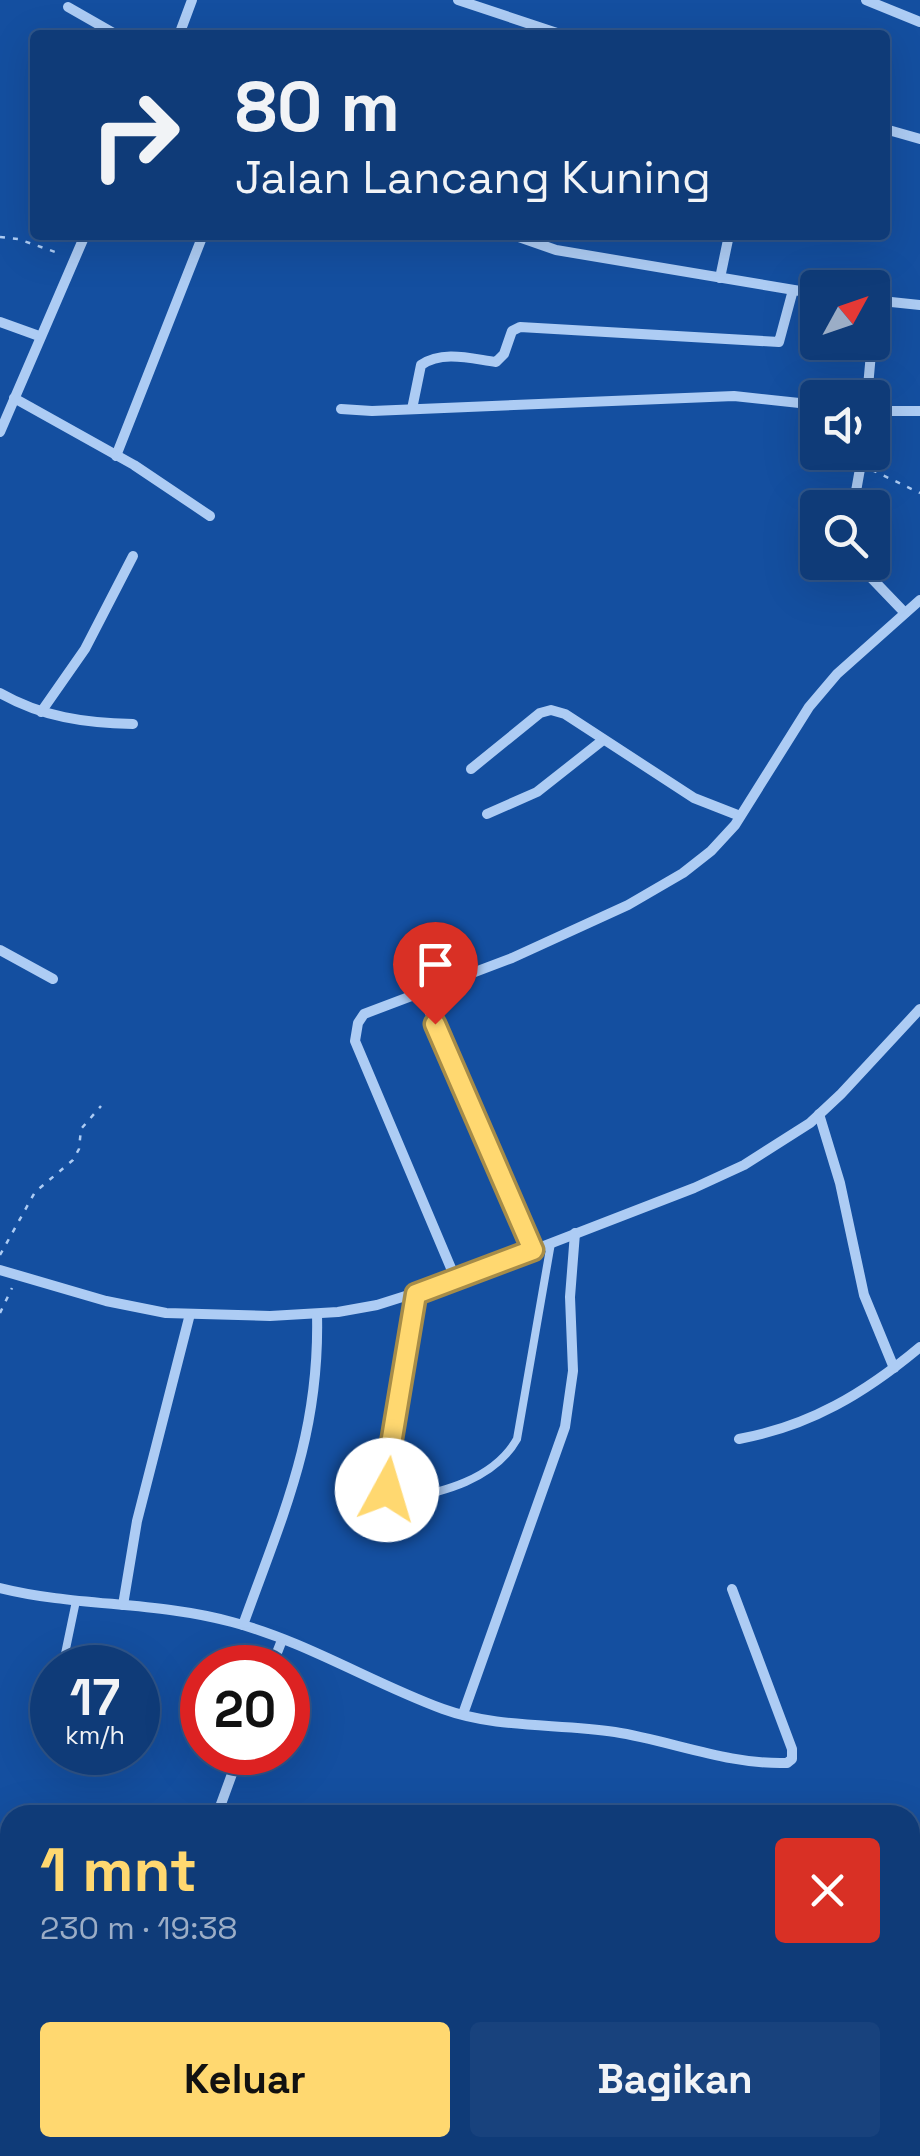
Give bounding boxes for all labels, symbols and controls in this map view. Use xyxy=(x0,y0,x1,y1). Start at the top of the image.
text: 80 m xyxy=(235,62,400,151)
icon: right xyxy=(70,70,200,200)
text: Jalan Lancang Kuning xyxy=(235,149,711,206)
north arrow xyxy=(800,270,890,360)
map controls xyxy=(800,270,890,580)
button: sound xyxy=(800,380,890,470)
button: search xyxy=(800,490,890,580)
pin xyxy=(393,922,478,1025)
icon: arrive xyxy=(408,937,463,992)
position arrow xyxy=(335,1438,439,1542)
speed limit sign: 20 xyxy=(180,1645,310,1775)
text: 17 xyxy=(70,1666,120,1730)
text: km/h xyxy=(65,1719,125,1751)
text: 1 mnt xyxy=(40,1832,197,1909)
button: close xyxy=(775,1838,880,1943)
text: 230 m · 19:38 xyxy=(40,1908,238,1948)
button: Keluar xyxy=(40,2022,450,2137)
button: Bagikan xyxy=(470,2022,880,2137)

